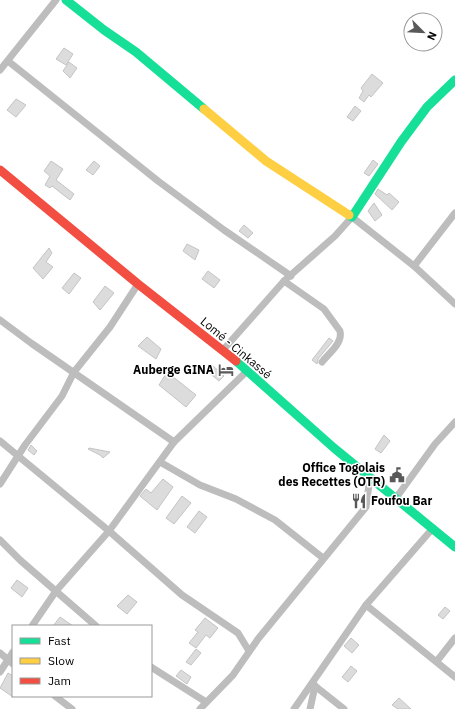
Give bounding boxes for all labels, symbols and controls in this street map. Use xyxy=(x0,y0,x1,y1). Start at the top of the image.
north arrow xyxy=(403,12,443,52)
text: N xyxy=(424,30,440,43)
street label: Lomé - Cinkassé xyxy=(198,313,275,382)
hotel icon: Auberge GINA xyxy=(217,361,235,379)
place label: Auberge GINA xyxy=(133,362,214,377)
place label: Office Togolais des Recettes (OTR) xyxy=(278,460,385,489)
public building icon: Office Togolais des Recettes (OTR) xyxy=(388,466,406,484)
restaurant icon: Foufou Bar xyxy=(350,492,368,510)
place label: Foufou Bar xyxy=(371,493,432,508)
legend xyxy=(12,625,152,697)
text: Fast xyxy=(48,633,71,648)
text: Slow xyxy=(48,653,74,668)
text: Jam xyxy=(48,673,71,688)

